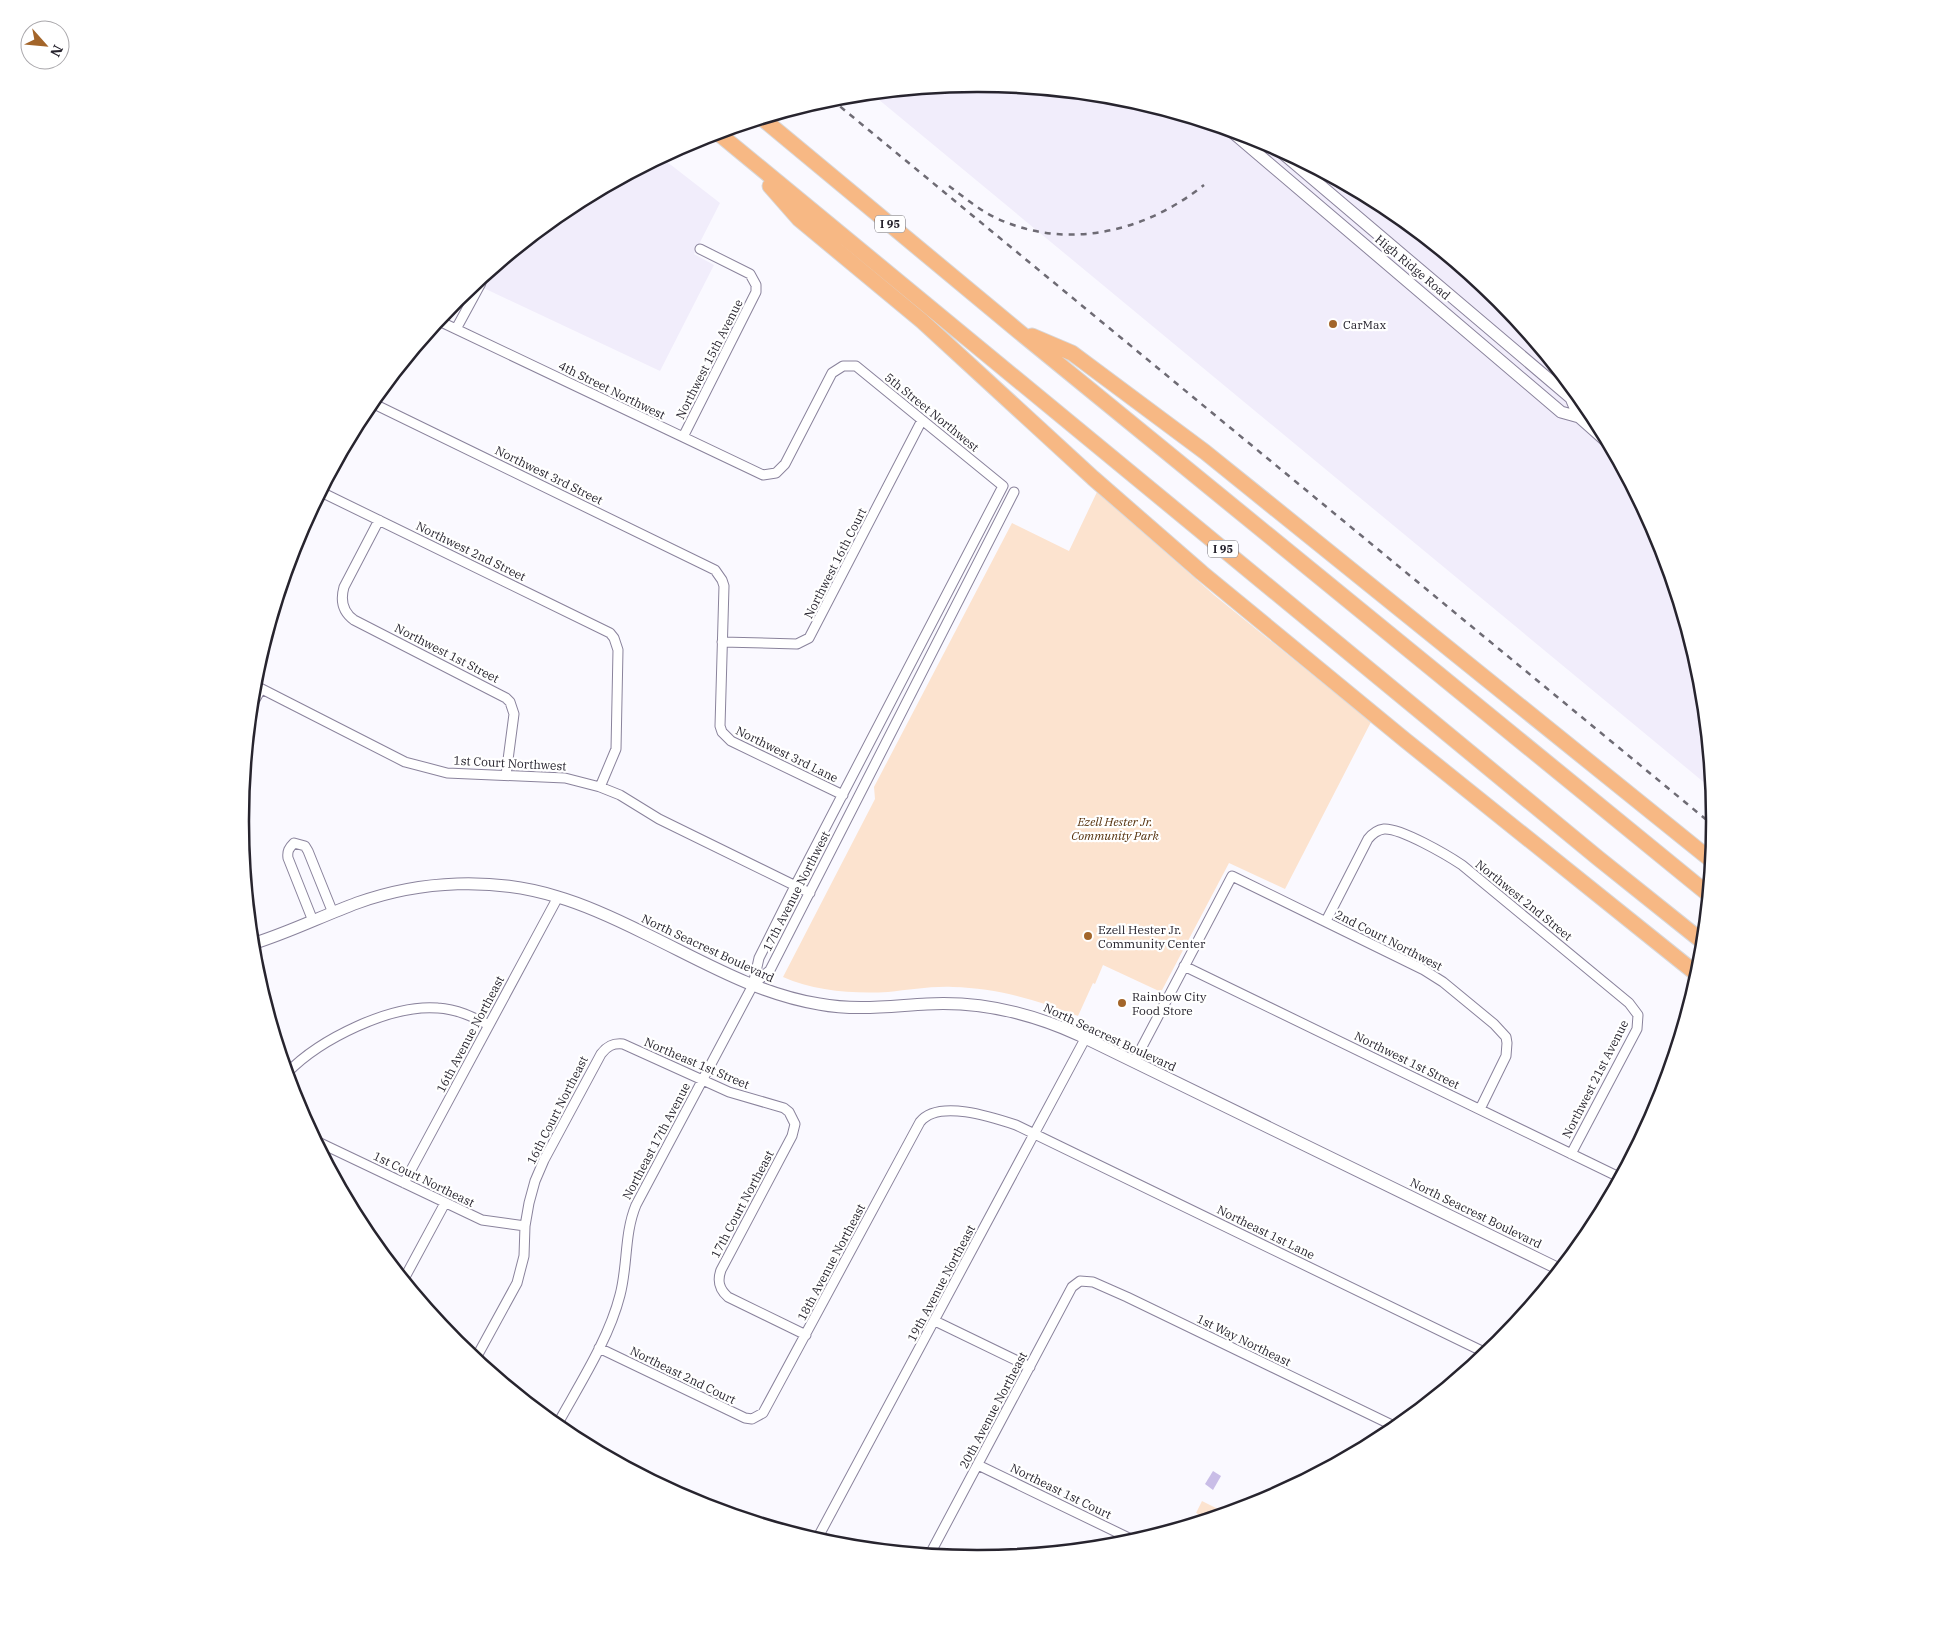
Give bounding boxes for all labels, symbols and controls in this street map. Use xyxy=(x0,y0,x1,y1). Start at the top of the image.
north arrow xyxy=(20,20,70,70)
text: N xyxy=(46,42,67,60)
road number: I 95 xyxy=(875,215,905,232)
street label: High Ridge Road xyxy=(1372,231,1454,303)
street label: Northwest 15th Avenue xyxy=(672,297,746,421)
place label: CarMax xyxy=(1343,317,1387,332)
marker: CarMax xyxy=(1327,318,1339,330)
street label: 4th Street Northwest xyxy=(556,358,668,422)
street label: 5th Street Northwest xyxy=(882,369,982,455)
street label: Northwest 3rd Street xyxy=(493,442,605,508)
street label: Northwest 16th Court xyxy=(801,505,869,621)
street label: Northwest 2nd Street xyxy=(414,518,528,584)
road number: I 95 xyxy=(1208,540,1238,558)
street label: Northwest 1st Street xyxy=(392,620,502,686)
street label: Northwest 3rd Lane xyxy=(733,723,841,785)
street label: 1st Court Northwest xyxy=(453,753,567,773)
park label: Ezell Hester Jr. Community Park xyxy=(1071,814,1159,843)
street label: 17th Avenue Northwest xyxy=(759,829,833,953)
street label: Northwest 2nd Street xyxy=(1473,856,1575,944)
street label: 2nd Court Northwest xyxy=(1333,907,1445,973)
street label: North Seacrest Boulevard xyxy=(639,911,777,985)
place label: Ezell Hester Jr. Community Center xyxy=(1098,922,1206,951)
marker: Ezell Hester Jr. Community Center xyxy=(1082,930,1094,942)
street label: 16th Avenue Northeast xyxy=(433,973,507,1095)
place label: Rainbow City Food Store xyxy=(1132,989,1207,1018)
marker: Rainbow City Food Store xyxy=(1116,997,1128,1009)
street label: North Seacrest Boulevard xyxy=(1041,1000,1179,1074)
street label: Northwest 21st Avenue xyxy=(1559,1017,1631,1141)
street label: Northwest 1st Street xyxy=(1352,1028,1462,1092)
street label: Northeast 1st Street xyxy=(642,1034,752,1092)
street label: 16th Court Northeast xyxy=(523,1053,591,1167)
street label: Northeast 17th Avenue xyxy=(619,1080,693,1202)
street label: 1st Court Northeast xyxy=(371,1148,477,1210)
street label: 17th Court Northeast xyxy=(707,1148,777,1260)
street label: North Seacrest Boulevard xyxy=(1408,1175,1544,1251)
street label: 18th Avenue Northeast xyxy=(794,1201,868,1323)
street label: Northeast 1st Lane xyxy=(1215,1202,1317,1262)
street label: 19th Avenue Northeast xyxy=(904,1222,978,1344)
street label: 1st Way Northeast xyxy=(1194,1311,1294,1369)
street label: Northeast 2nd Court xyxy=(628,1343,738,1407)
street label: 20th Avenue Northeast xyxy=(956,1349,1030,1471)
street label: Northeast 1st Court xyxy=(1008,1460,1114,1522)

